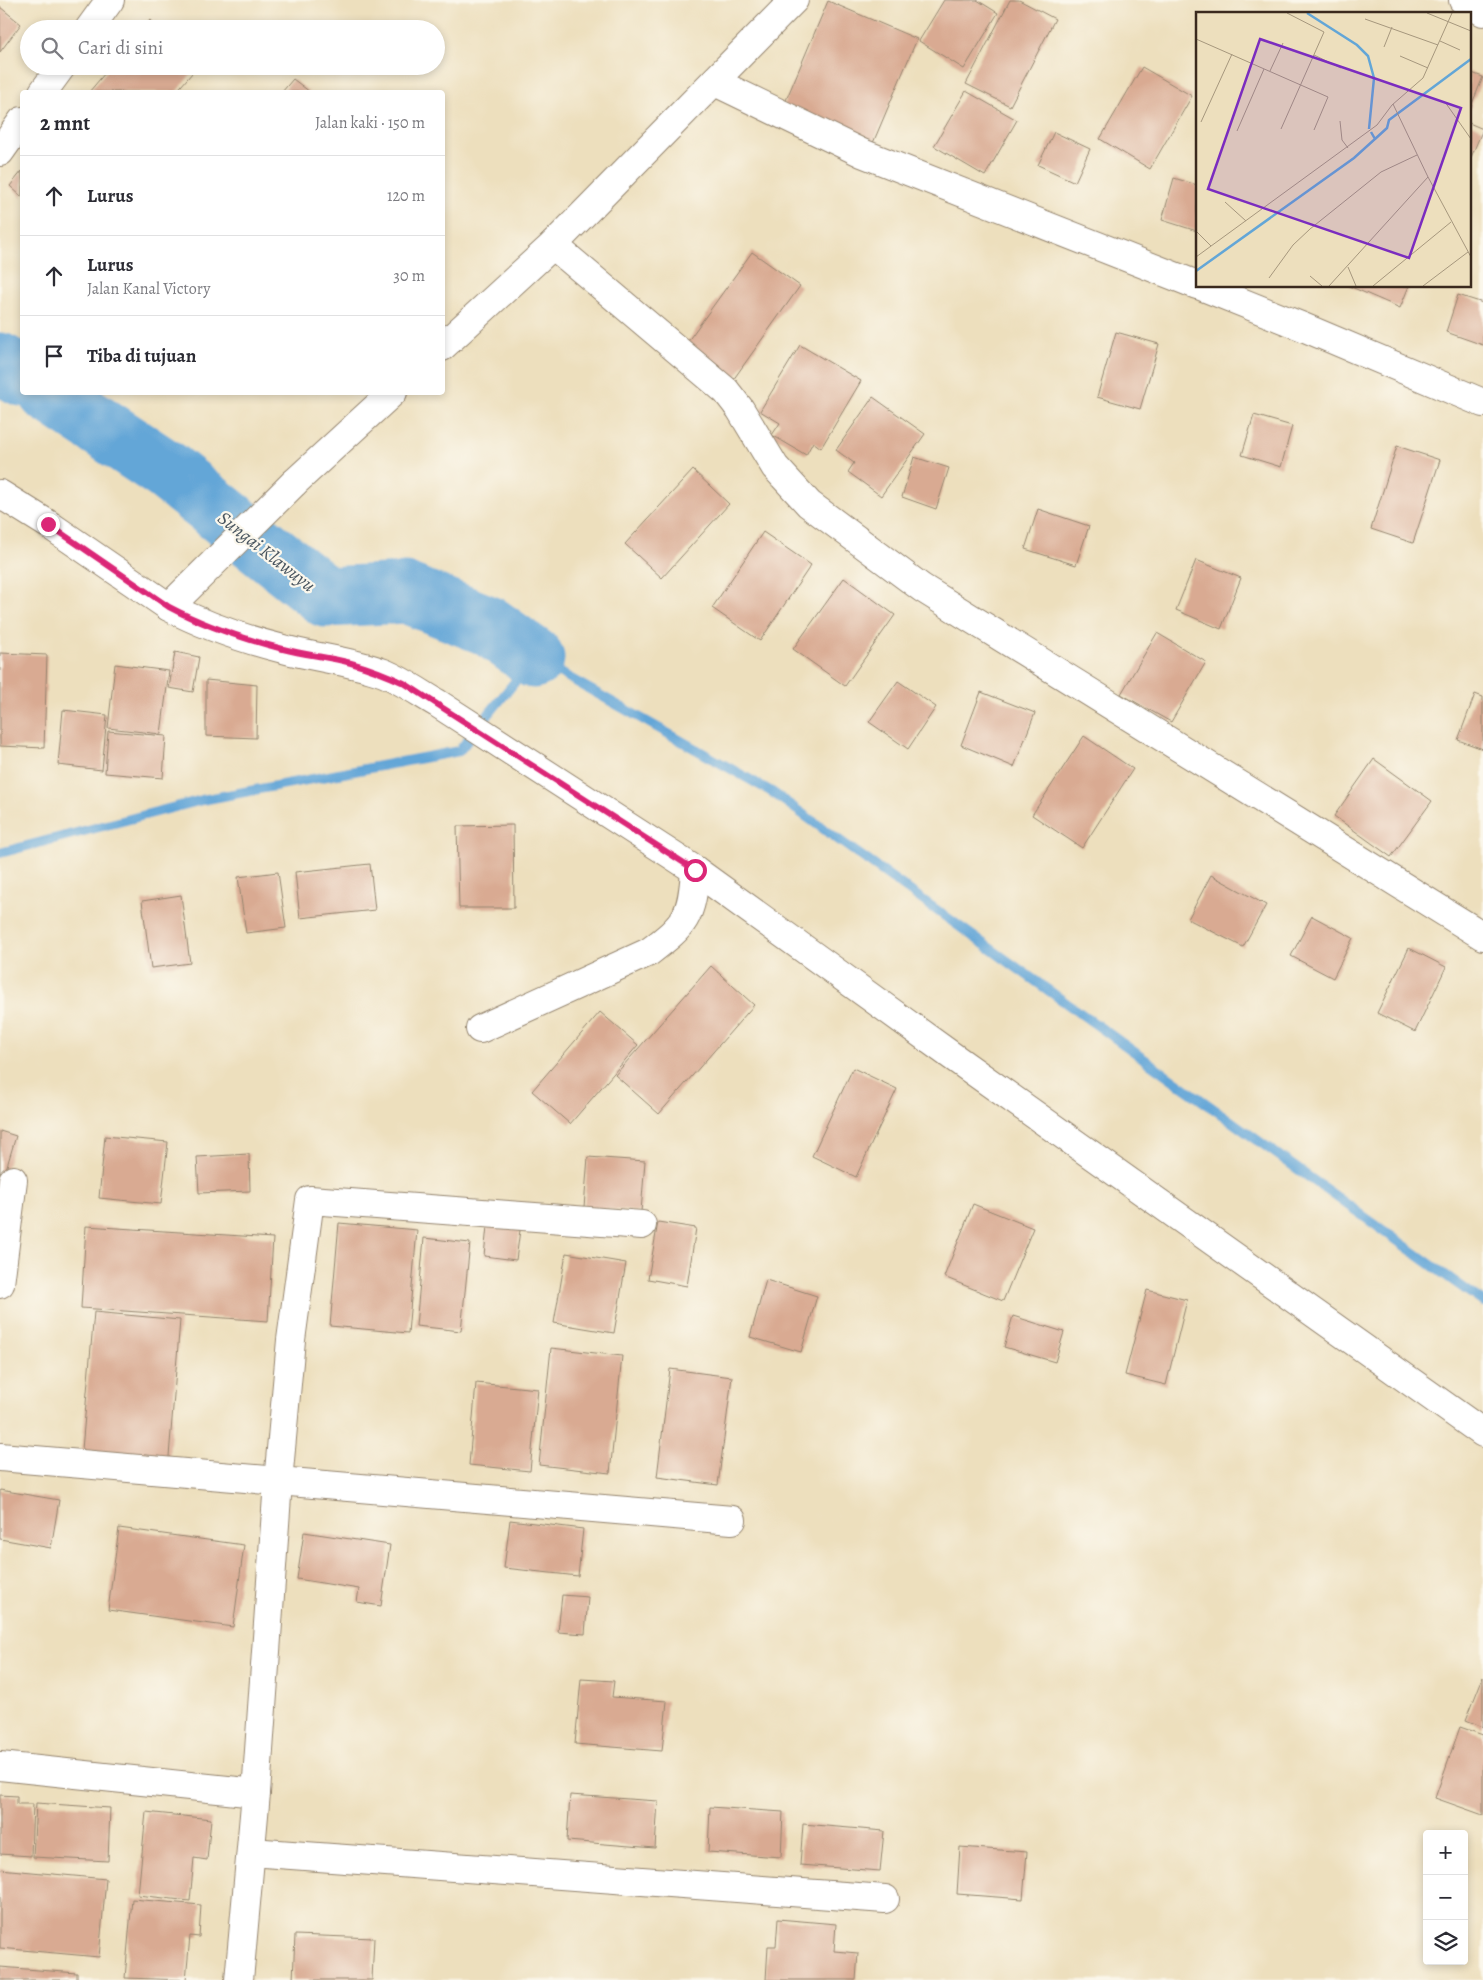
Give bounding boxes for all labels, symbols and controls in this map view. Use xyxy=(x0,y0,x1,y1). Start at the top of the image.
inset map xyxy=(1196,12,1470,288)
search box xyxy=(20,20,445,75)
icon: search xyxy=(38,34,66,62)
text: Cari di sini xyxy=(78,35,163,61)
text: 2 mnt xyxy=(40,109,90,137)
text: Jalan kaki · 150 m xyxy=(315,112,425,134)
icon: ahead xyxy=(40,182,68,210)
text: Lurus xyxy=(87,183,133,209)
text: 120 m xyxy=(387,185,425,207)
text: Lurus xyxy=(87,252,133,278)
icon: ahead xyxy=(40,262,68,290)
text: 30 m xyxy=(393,265,425,287)
text: Jalan Kanal Victory xyxy=(87,278,210,300)
icon: arrive xyxy=(40,342,68,370)
text: Tiba di tujuan xyxy=(87,343,196,369)
water label: Sungai Klawuyu xyxy=(212,505,321,598)
route end xyxy=(37,513,60,536)
route start xyxy=(684,859,707,882)
map controls xyxy=(1423,1830,1468,1965)
button: + xyxy=(1423,1830,1468,1875)
button: − xyxy=(1423,1875,1468,1920)
button: layers xyxy=(1423,1920,1468,1965)

